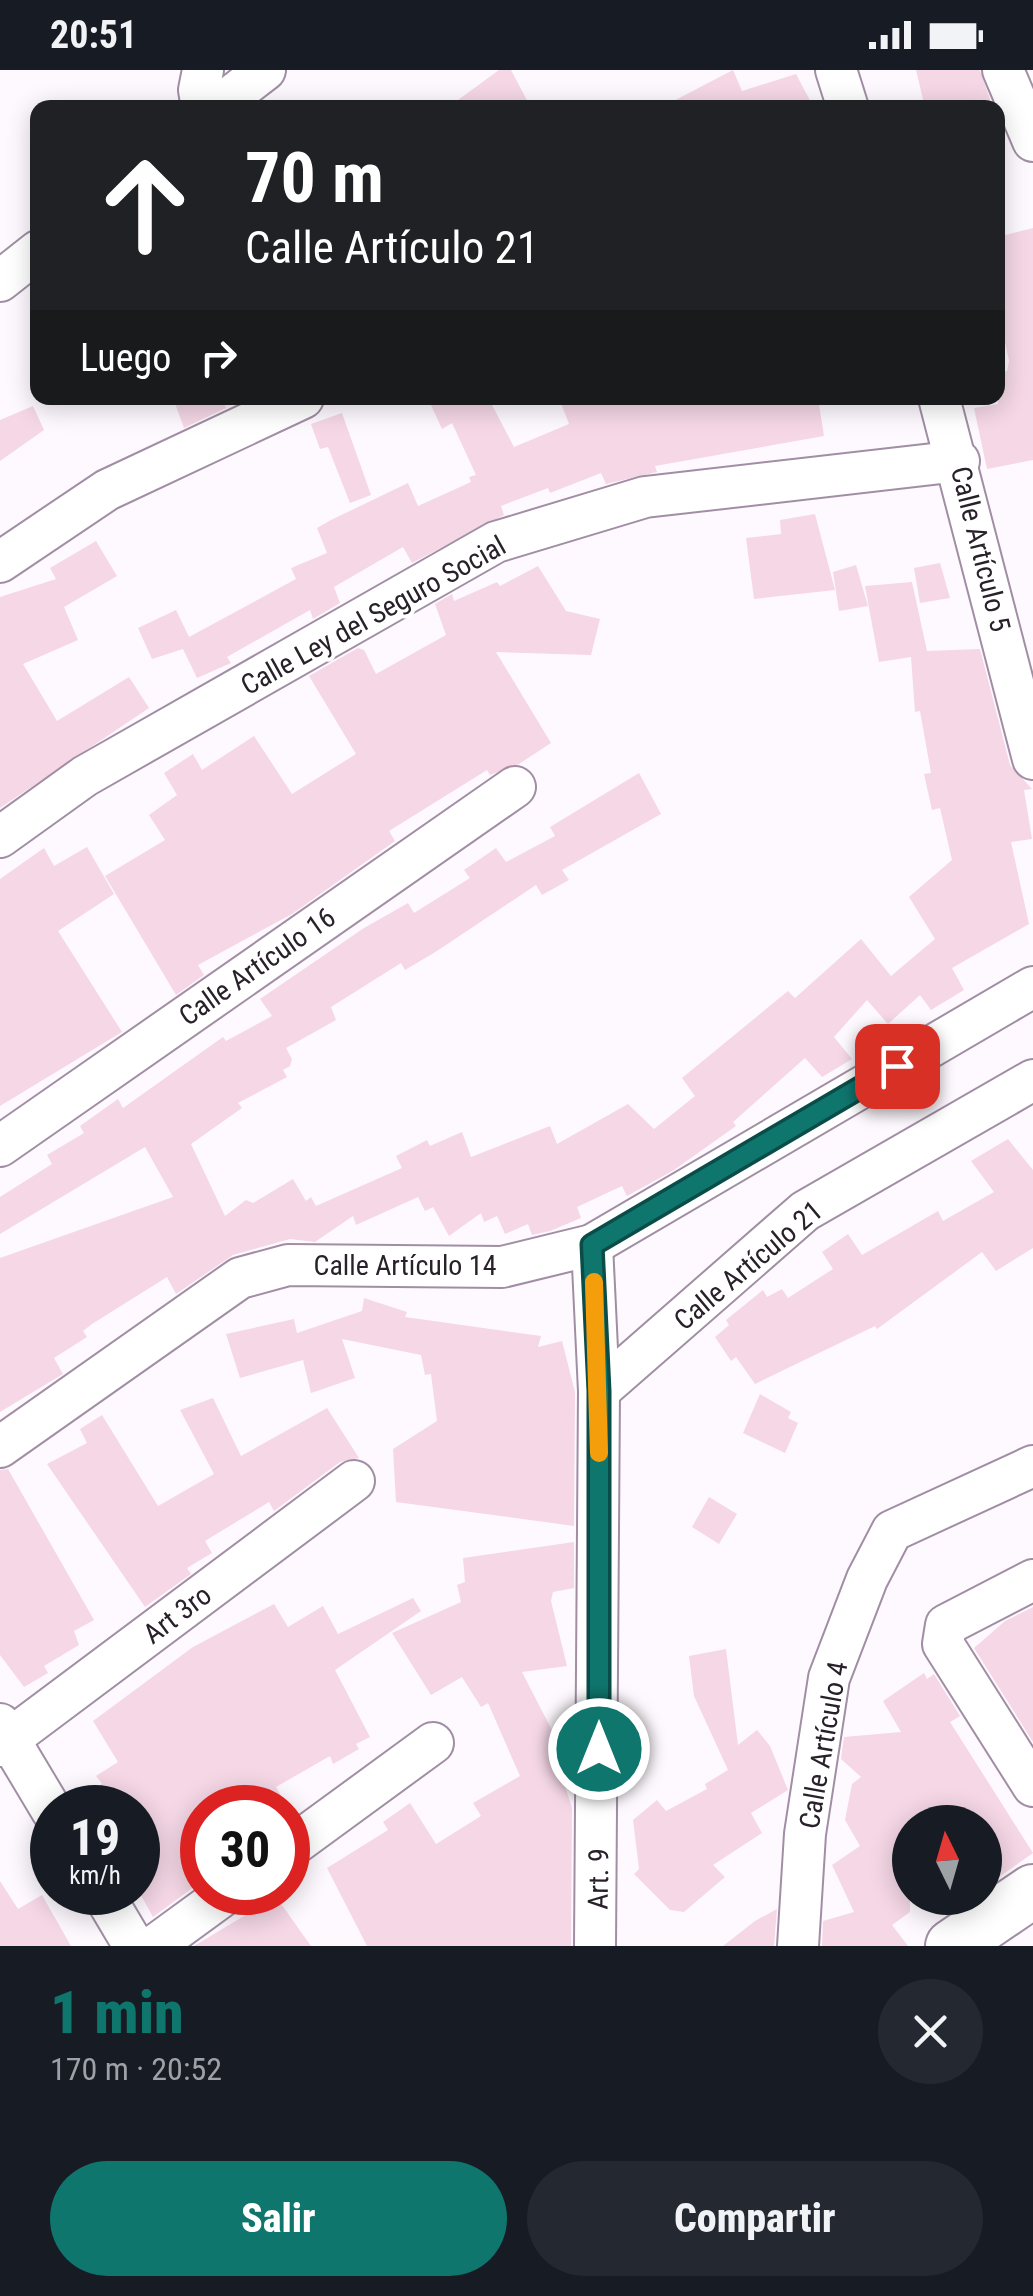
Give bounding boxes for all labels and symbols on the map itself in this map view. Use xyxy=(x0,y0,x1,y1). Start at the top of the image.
street label: Calle Artículo 5 xyxy=(944,463,1017,635)
street label: Calle Ley del Seguro Social xyxy=(235,529,511,702)
street label: Calle Artículo 16 xyxy=(173,900,342,1032)
pin xyxy=(855,1024,940,1109)
street label: Calle Artículo 21 xyxy=(668,1194,829,1337)
street label: Calle Artículo 14 xyxy=(314,1249,496,1282)
street label: Art 3ro xyxy=(137,1578,218,1651)
street label: Calle Artículo 4 xyxy=(793,1659,854,1831)
position arrow xyxy=(547,1697,651,1801)
speed limit sign: 30 xyxy=(180,1785,310,1915)
north arrow xyxy=(892,1805,1002,1915)
street label: Art. 9 xyxy=(581,1848,616,1910)

